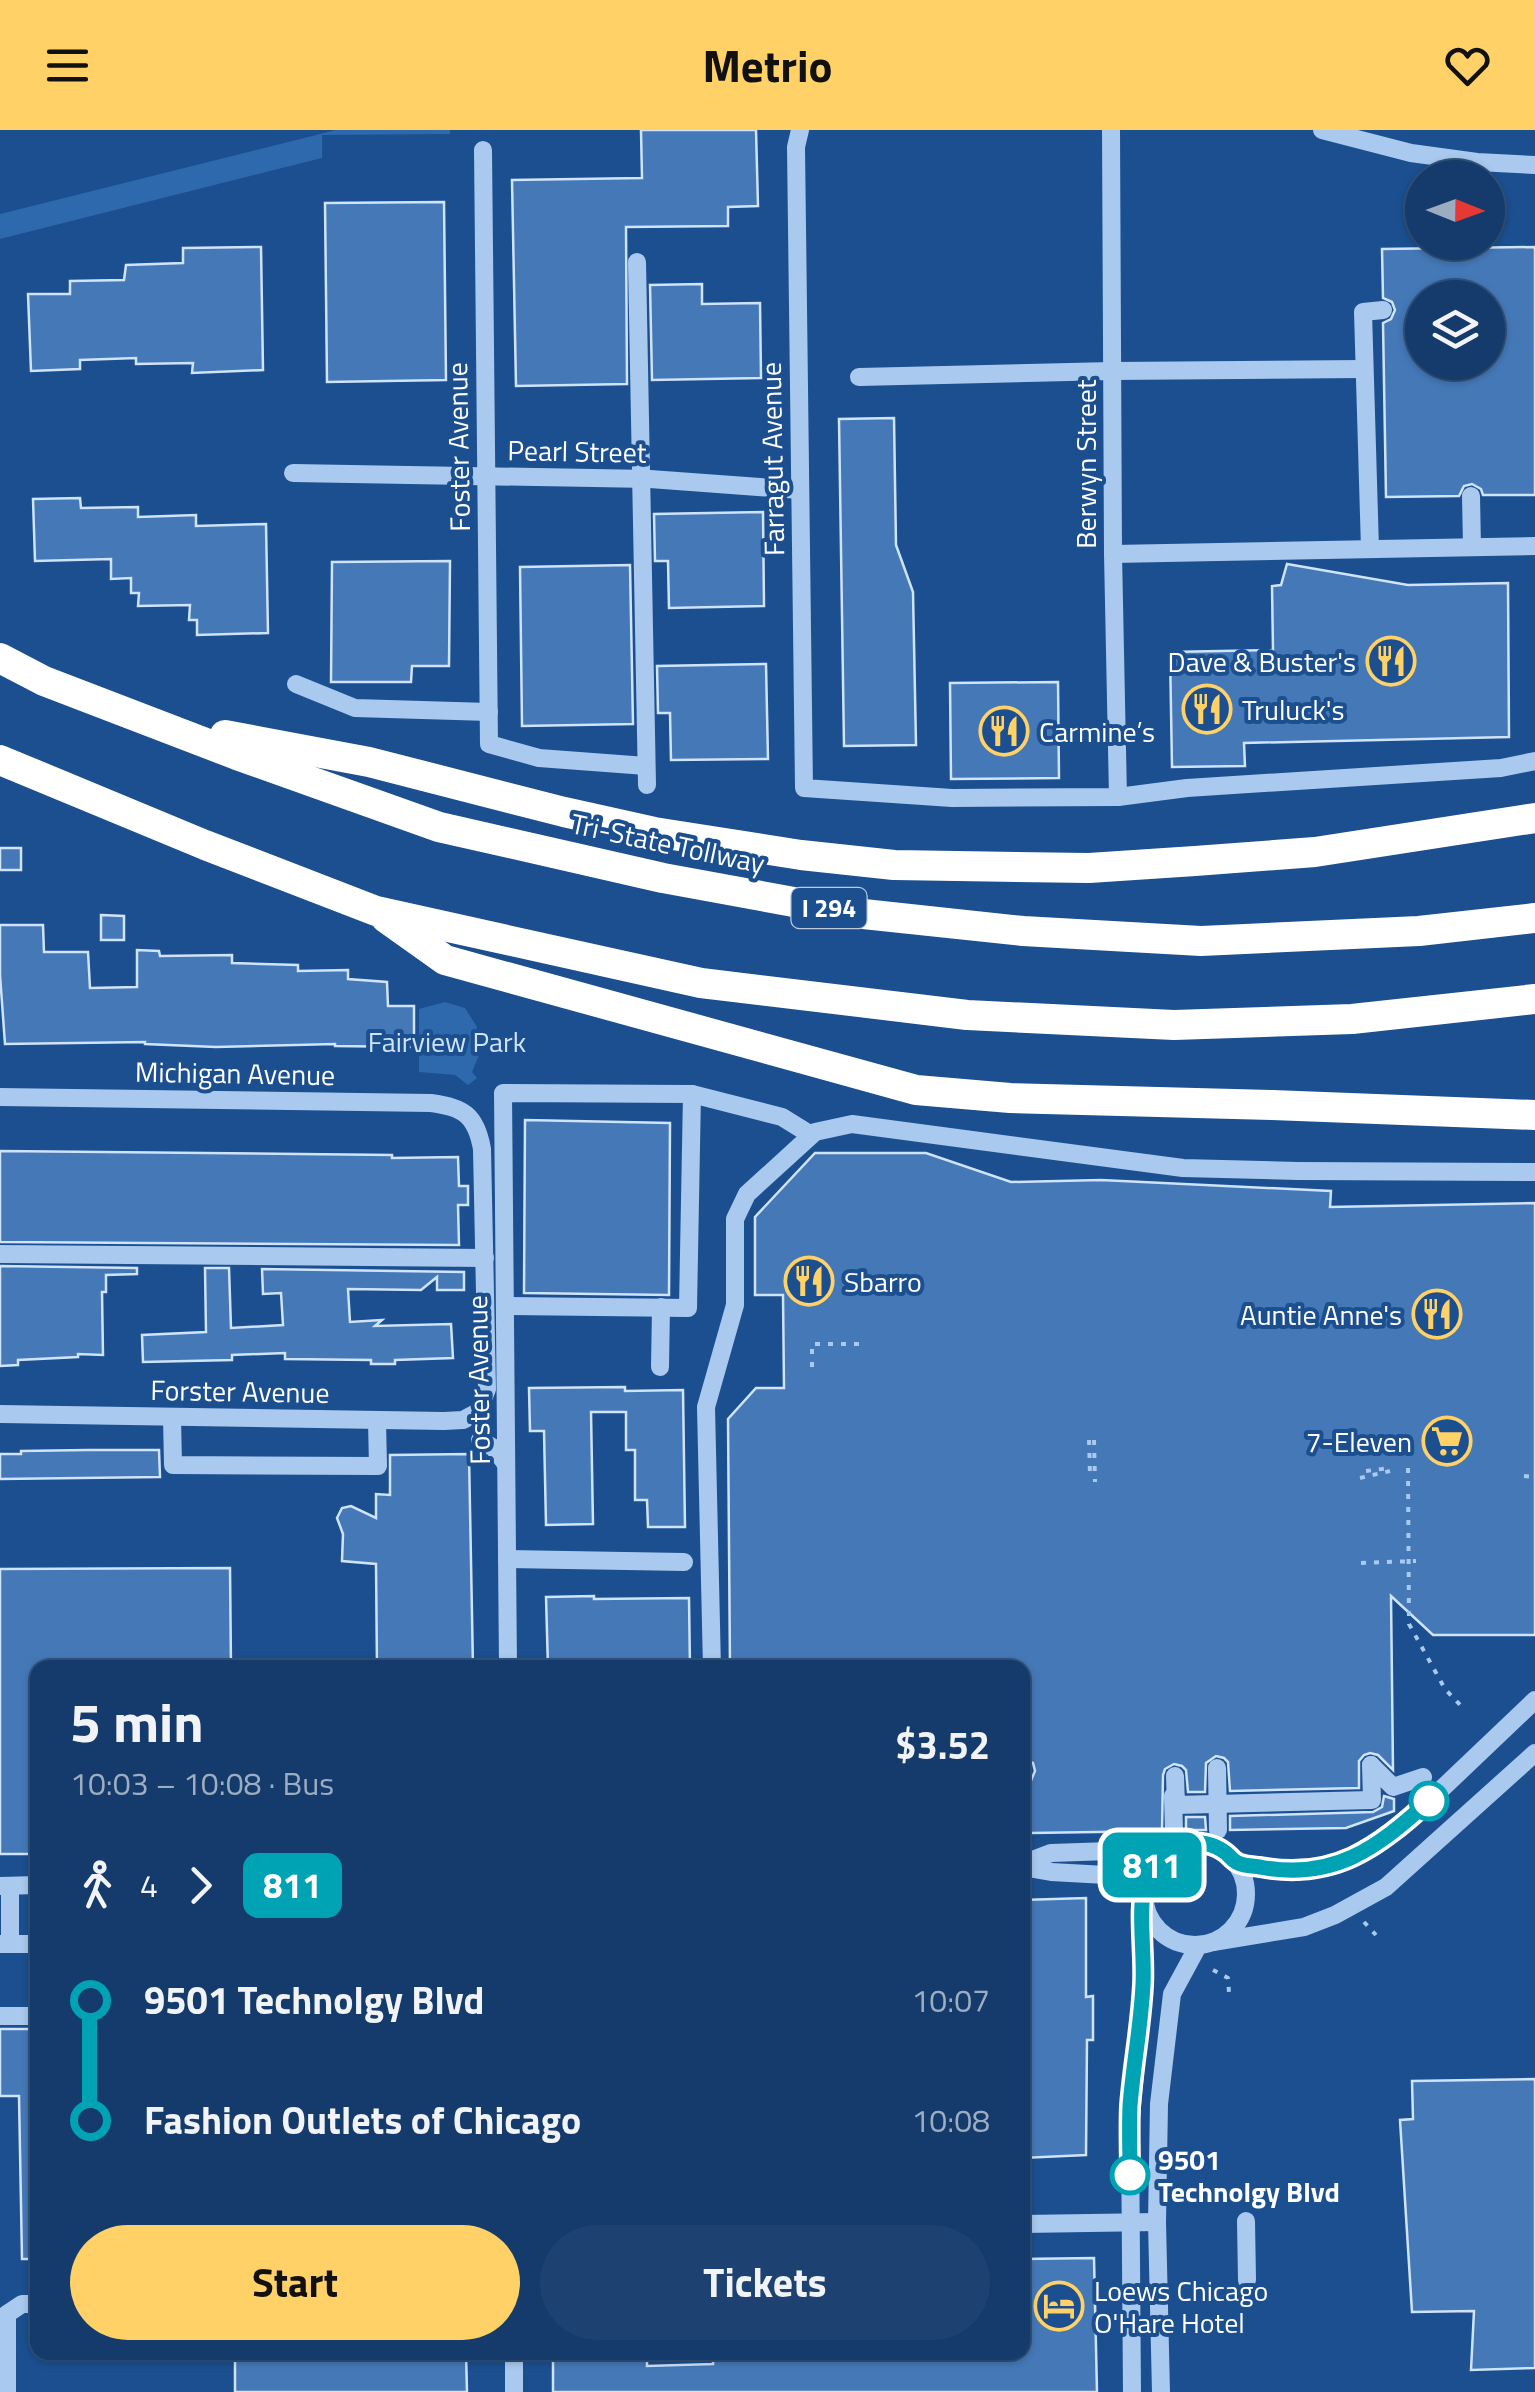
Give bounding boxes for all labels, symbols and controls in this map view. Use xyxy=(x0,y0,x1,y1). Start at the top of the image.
text: Metrio xyxy=(703,31,832,99)
icon: menu xyxy=(40,38,95,93)
icon: heart xyxy=(1440,38,1495,93)
north arrow xyxy=(1405,160,1505,260)
map controls xyxy=(1405,160,1505,380)
button: layers xyxy=(1405,280,1505,380)
street label: Foster Avenue xyxy=(435,362,481,532)
street label: Farragut Avenue xyxy=(749,362,795,556)
street label: Berwyn Street xyxy=(1064,379,1107,549)
street label: Pearl Street xyxy=(507,428,647,474)
restaurant icon: Dave & Buster's xyxy=(1365,635,1417,687)
place label: Dave & Buster's xyxy=(1168,640,1356,683)
restaurant icon: Truluck's xyxy=(1181,683,1233,735)
place label: Truluck's xyxy=(1242,688,1345,731)
restaurant icon: Carmine’s xyxy=(978,705,1030,757)
place label: Carmine’s xyxy=(1039,710,1155,753)
street label: Tri-State Tollway xyxy=(567,801,769,885)
road number: I 294 xyxy=(792,888,866,928)
park label: Fairview Park xyxy=(368,1020,526,1063)
street label: Michigan Avenue xyxy=(135,1050,335,1096)
restaurant icon: Sbarro xyxy=(783,1255,835,1307)
place label: Sbarro xyxy=(844,1260,922,1303)
restaurant icon: Auntie Anne's xyxy=(1411,1288,1463,1340)
place label: Auntie Anne's xyxy=(1240,1293,1402,1336)
street label: Foster Avenue xyxy=(455,1295,501,1465)
street label: Forster Avenue xyxy=(150,1368,330,1414)
supermarket icon: 7-Eleven xyxy=(1421,1415,1473,1467)
place label: 7-Eleven xyxy=(1306,1420,1412,1463)
text: 5 min xyxy=(70,1680,204,1763)
text: $3.52 xyxy=(895,1716,990,1774)
text: 10:03 – 10:08 · Bus xyxy=(70,1759,334,1807)
unlabelled marker xyxy=(1410,1782,1448,1820)
line badge: 811 xyxy=(1094,1832,1210,1898)
text: 811 xyxy=(1123,1838,1181,1892)
icon: walk xyxy=(70,1858,125,1913)
icon: forward xyxy=(173,1858,228,1913)
text: 811 xyxy=(263,1858,322,1912)
text: 4 xyxy=(140,1861,158,1909)
text: 9501 Technolgy Blvd xyxy=(144,1971,484,2029)
text: 10:07 xyxy=(911,1976,990,2024)
text: Fashion Outlets of Chicago xyxy=(144,2091,581,2149)
text: 10:08 xyxy=(911,2096,990,2144)
place label: 9501 Technolgy Blvd xyxy=(1158,2138,1340,2213)
marker: 9501 Technolgy Blvd xyxy=(1111,2156,1149,2194)
button: Start xyxy=(70,2225,520,2340)
button: Tickets xyxy=(540,2225,990,2340)
place label: Loews Chicago O'Hare Hotel xyxy=(1094,2269,1268,2344)
hotel icon: Loews Chicago O'Hare Hotel xyxy=(1033,2280,1085,2332)

